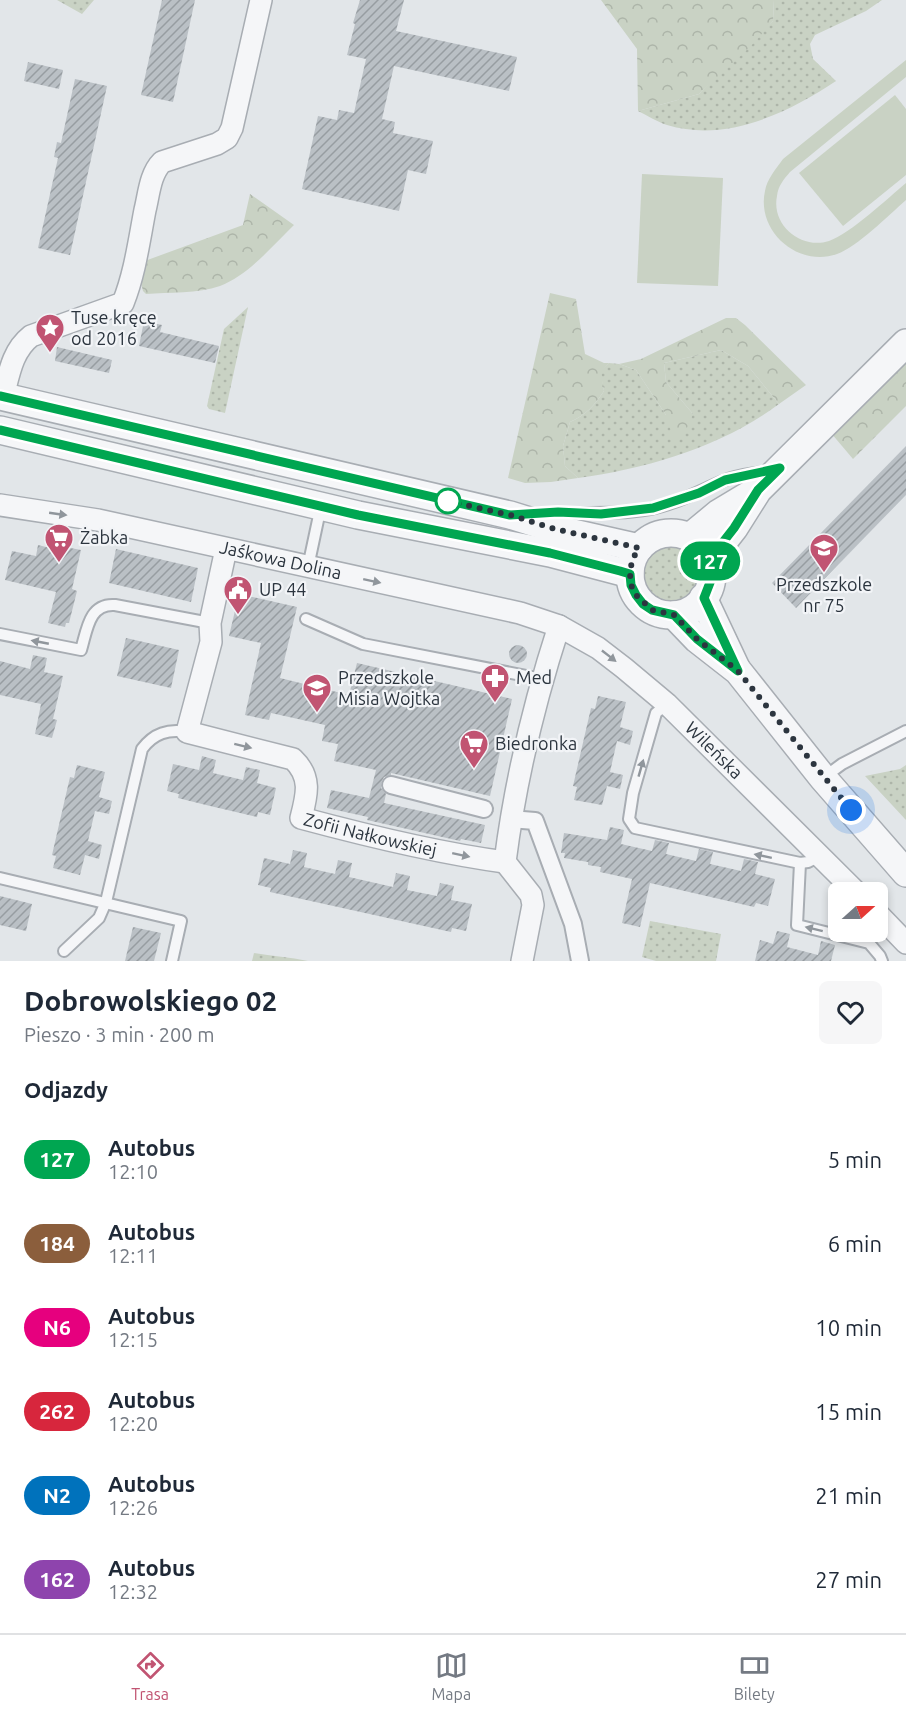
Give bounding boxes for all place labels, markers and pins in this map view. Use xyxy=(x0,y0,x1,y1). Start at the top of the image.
place label: Tuse kręcę od 2016 xyxy=(71,307,157,348)
place icon: Tuse kręcę od 2016 xyxy=(34,312,66,354)
unlabelled marker xyxy=(435,488,461,514)
supermarket icon: Żabka xyxy=(43,522,75,564)
place label: Żabka xyxy=(80,527,128,547)
school or university icon: Przedszkole nr 75 xyxy=(808,532,840,574)
public building icon: UP 44 xyxy=(222,574,254,616)
place label: Przedszkole nr 75 xyxy=(776,574,872,615)
place label: UP 44 xyxy=(259,579,306,599)
pharmacy icon: Med xyxy=(479,662,511,704)
place label: Przedszkole Misia Wojtka xyxy=(338,667,440,708)
place label: Med xyxy=(516,667,552,687)
school or university icon: Przedszkole Misia Wojtka xyxy=(301,672,333,714)
supermarket icon: Biedronka xyxy=(458,728,490,770)
place label: Biedronka xyxy=(495,733,577,753)

